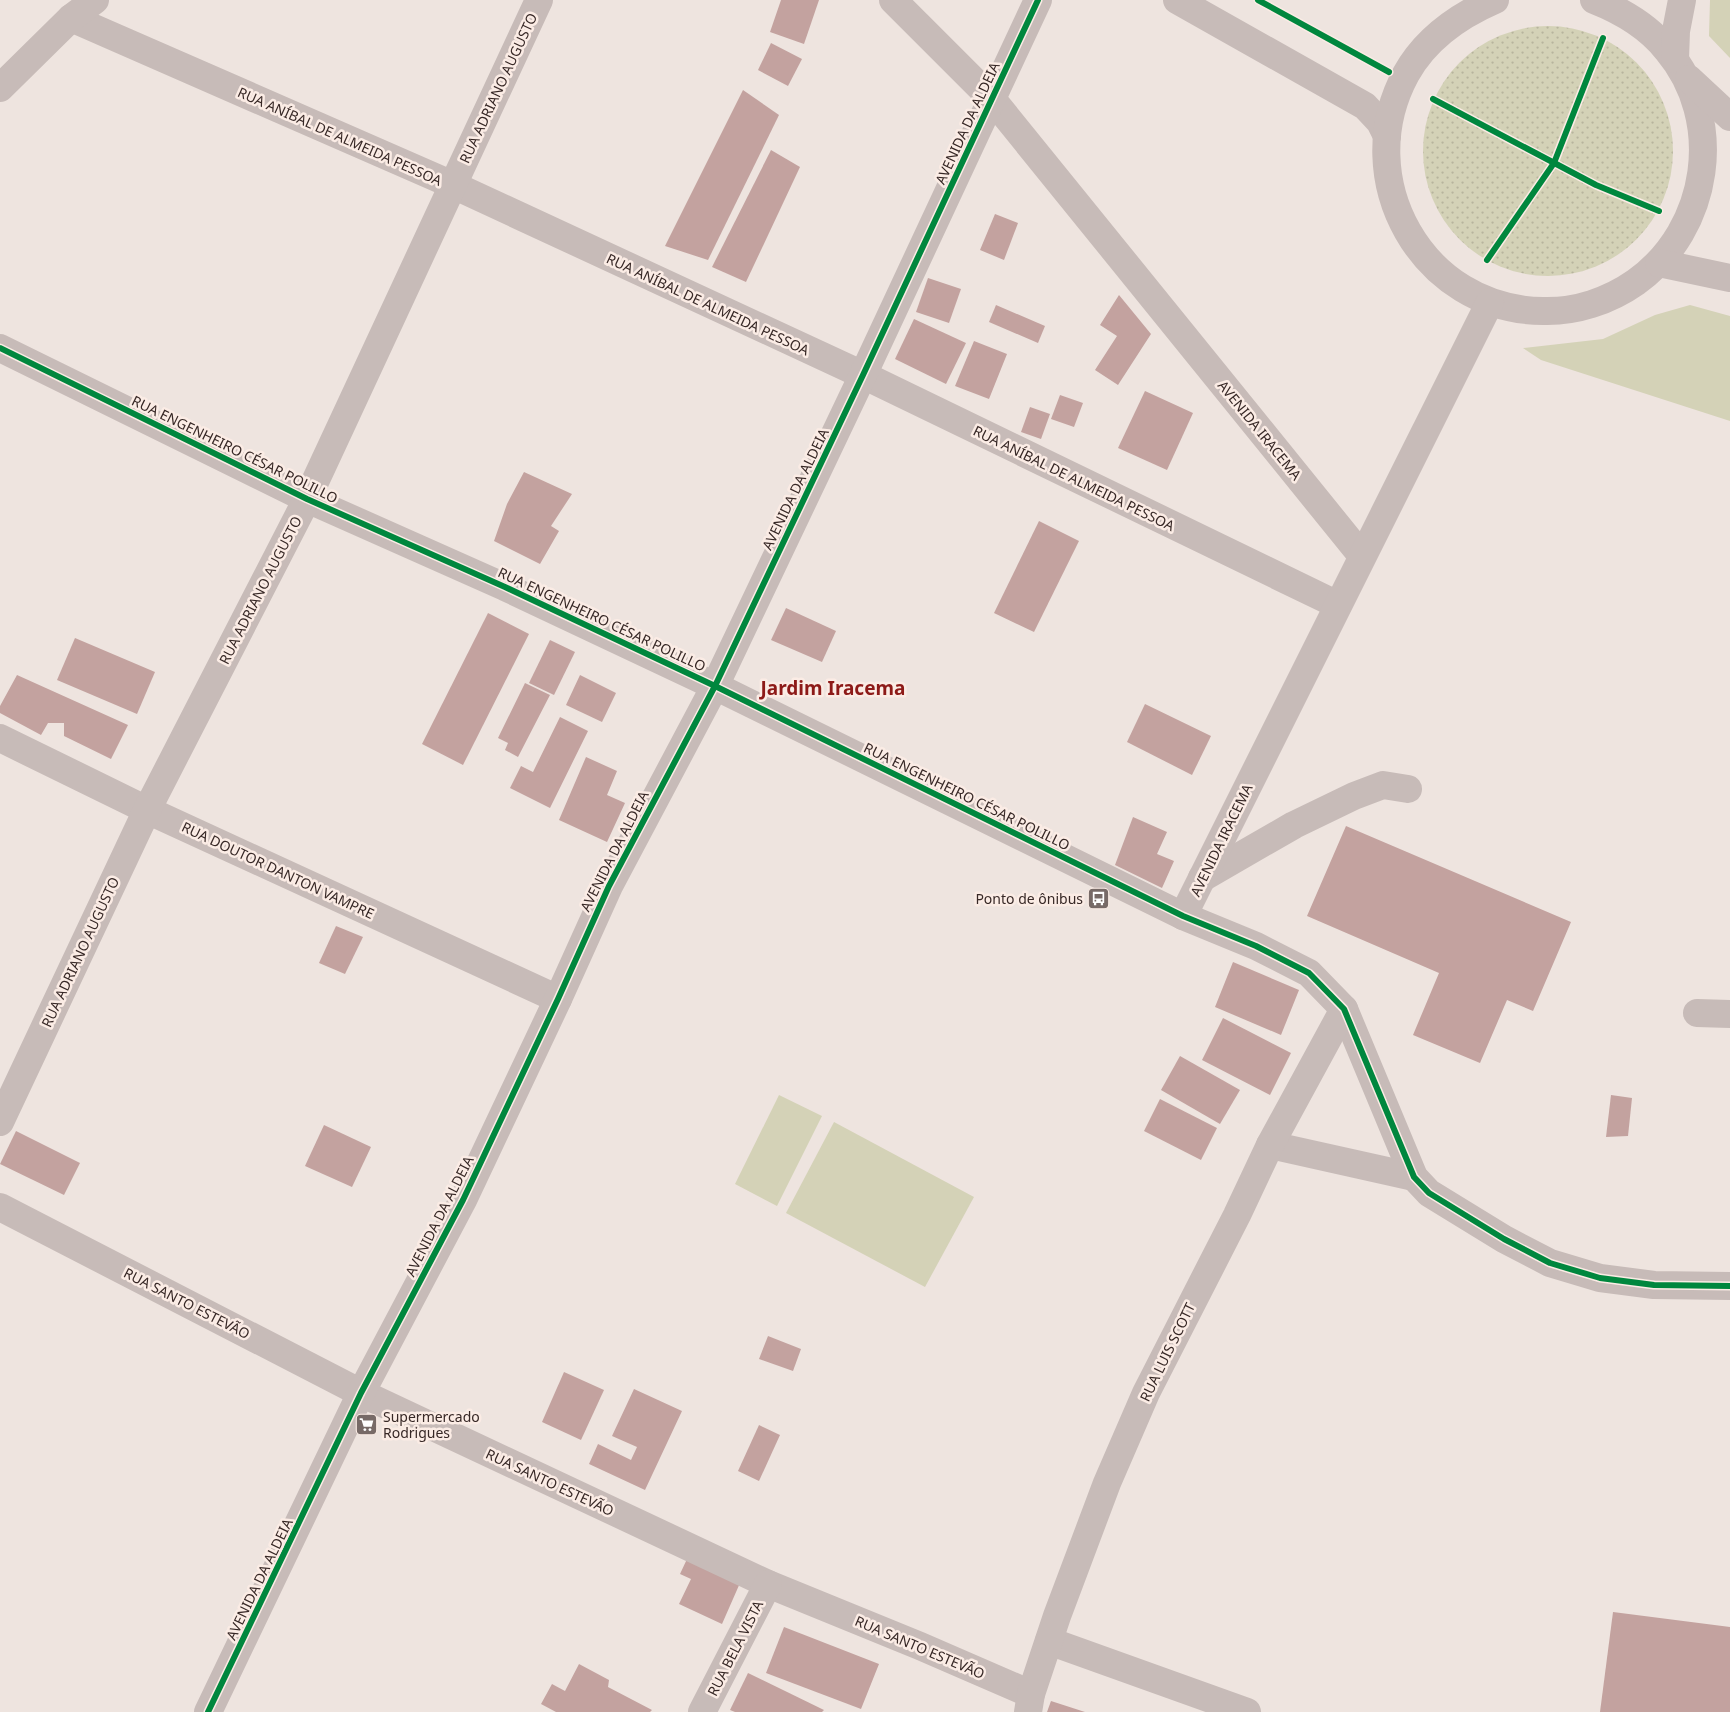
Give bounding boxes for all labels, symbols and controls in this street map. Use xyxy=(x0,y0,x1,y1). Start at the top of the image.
street label: RUA ADRIANO AUGUSTO xyxy=(455,10,541,166)
street label: AVENIDA DA ALDEIA xyxy=(930,59,1004,187)
street label: RUA ANÍBAL DE ALMEIDA PESSOA xyxy=(235,82,445,190)
street label: RUA ANÍBAL DE ALMEIDA PESSOA xyxy=(604,249,812,359)
street label: AVENIDA IRACEMA xyxy=(1214,376,1306,484)
street label: RUA ENGENHEIRO CÉSAR POLILLO xyxy=(129,391,341,507)
street label: RUA ANÍBAL DE ALMEIDA PESSOA xyxy=(970,421,1178,535)
street label: AVENIDA DA ALDEIA xyxy=(757,425,833,553)
street label: RUA ADRIANO AUGUSTO xyxy=(214,513,306,667)
street label: RUA ENGENHEIRO CÉSAR POLILLO xyxy=(495,562,709,676)
district label: Jardim Iracema xyxy=(759,675,905,701)
street label: RUA ENGENHEIRO CÉSAR POLILLO xyxy=(861,738,1073,854)
street label: AVENIDA IRACEMA xyxy=(1186,781,1256,899)
street label: AVENIDA DA ALDEIA xyxy=(575,787,653,915)
street label: RUA DOUTOR DANTON VAMPRE xyxy=(179,817,377,923)
street label: RUA ADRIANO AUGUSTO xyxy=(37,874,123,1030)
bus stop icon: Ponto de ônibus xyxy=(1087,886,1111,910)
place label: Ponto de ônibus xyxy=(975,889,1083,908)
street label: AVENIDA DA ALDEIA xyxy=(400,1152,478,1280)
street label: RUA SANTO ESTEVÃO xyxy=(121,1263,253,1343)
street label: RUA LUIS SCOTT xyxy=(1135,1299,1199,1404)
place label: Supermercado Rodrigues xyxy=(383,1407,480,1442)
supermarket icon: Supermercado Rodrigues xyxy=(355,1412,379,1436)
street label: RUA SANTO ESTEVÃO xyxy=(483,1444,617,1520)
street label: AVENIDA DA ALDEIA xyxy=(221,1515,297,1643)
street label: RUA BELA VISTA xyxy=(703,1597,767,1699)
street label: RUA SANTO ESTEVÃO xyxy=(852,1611,988,1683)

